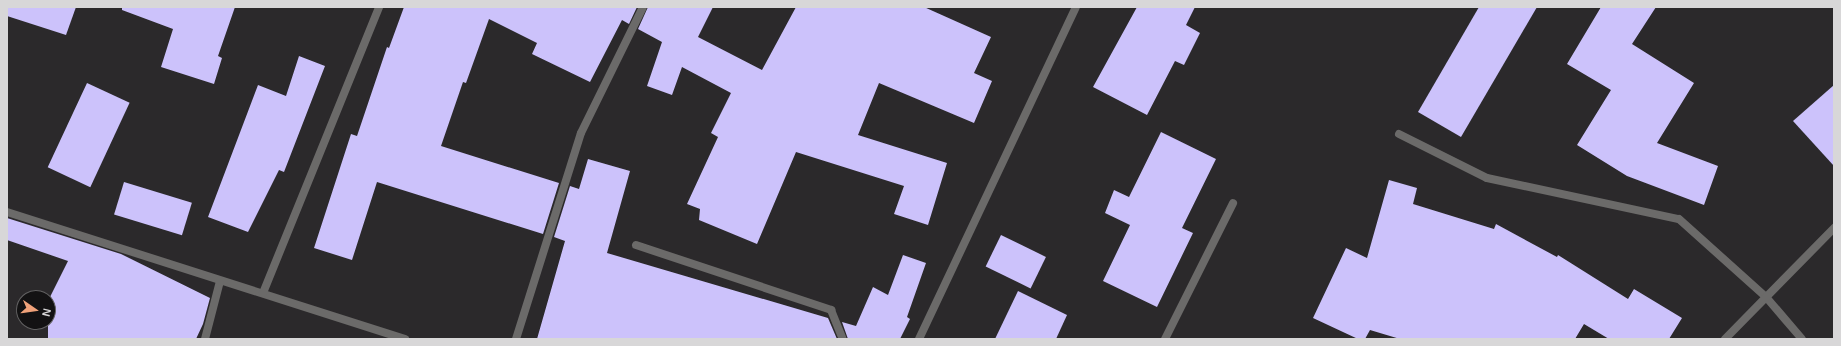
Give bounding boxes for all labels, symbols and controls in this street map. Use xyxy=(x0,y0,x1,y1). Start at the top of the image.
north arrow xyxy=(16,290,56,330)
text: N xyxy=(40,307,53,318)

